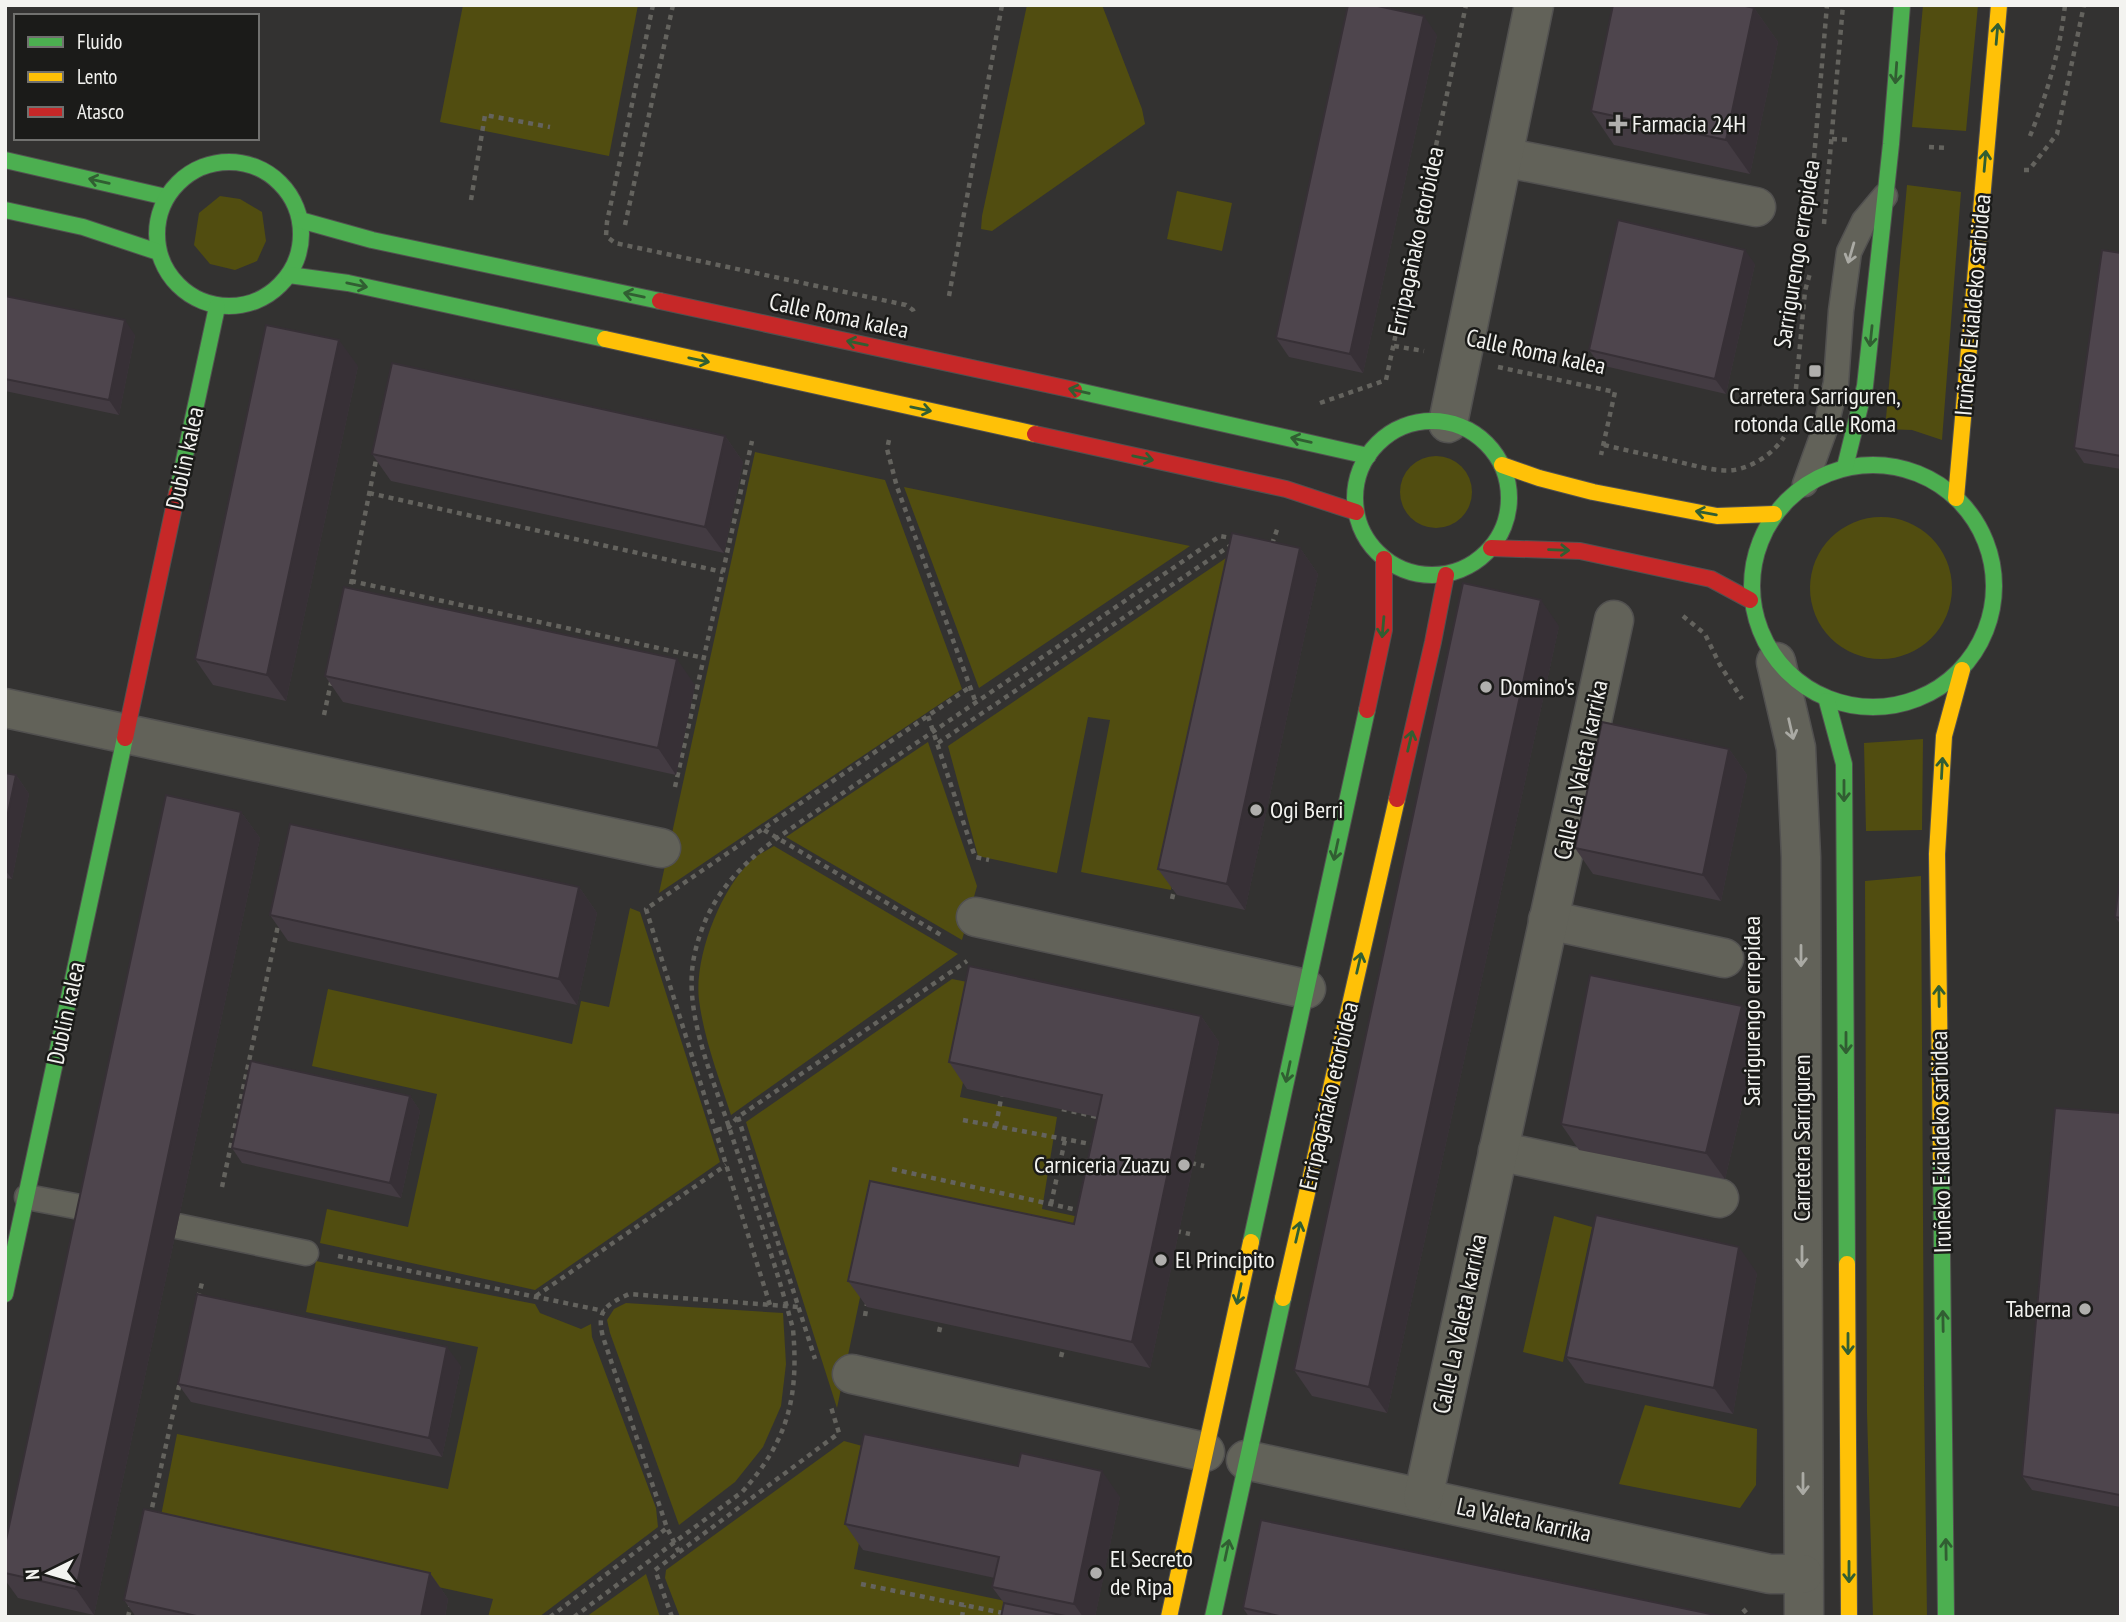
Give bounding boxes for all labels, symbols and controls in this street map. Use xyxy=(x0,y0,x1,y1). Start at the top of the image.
legend xyxy=(14,14,259,140)
one-way arrow xyxy=(1990,23,2003,46)
text: Fluido xyxy=(77,28,122,55)
one-way arrow xyxy=(1889,61,1902,84)
text: Lento xyxy=(77,63,117,90)
text: Atasco xyxy=(77,98,124,125)
place label: Farmacia 24H xyxy=(1632,108,1746,139)
marker: Farmacia 24H xyxy=(1610,116,1626,132)
street label: Erripagañako etorbidea xyxy=(1380,144,1451,338)
one-way arrow xyxy=(1979,150,1992,173)
street label: Sarrigurengo errepidea xyxy=(1766,157,1827,350)
one-way arrow xyxy=(88,174,111,187)
street label: Iruñeko Ekialdeko sarbidea xyxy=(1947,193,1998,417)
one-way arrow xyxy=(1843,242,1856,264)
one-way arrow xyxy=(345,279,368,292)
street label: Calle Roma kalea xyxy=(767,286,912,345)
one-way arrow xyxy=(623,288,646,302)
street label: Calle Roma kalea xyxy=(1464,322,1609,381)
one-way arrow xyxy=(1864,324,1877,347)
one-way arrow xyxy=(846,335,869,349)
one-way arrow xyxy=(687,354,710,368)
marker: Carretera Sarriguren, rotonda Calle Roma xyxy=(1807,363,1823,379)
place label: Carretera Sarriguren, rotonda Calle Roma xyxy=(1729,380,1901,439)
one-way arrow xyxy=(1068,384,1091,397)
one-way arrow xyxy=(909,403,932,417)
street label: Dublin kalea xyxy=(159,404,210,512)
one-way arrow xyxy=(1290,433,1313,447)
one-way arrow xyxy=(1131,451,1154,465)
one-way arrow xyxy=(1695,506,1718,520)
one-way arrow xyxy=(1547,544,1570,557)
one-way arrow xyxy=(1376,615,1389,638)
place label: Domino's xyxy=(1500,671,1575,702)
street label: Calle La Valeta karrika xyxy=(1546,677,1615,863)
marker: Domino's xyxy=(1478,679,1494,695)
one-way arrow xyxy=(1785,717,1799,740)
one-way arrow xyxy=(1404,730,1417,753)
one-way arrow xyxy=(1936,757,1949,780)
one-way arrow xyxy=(1837,780,1851,803)
place label: Ogi Berri xyxy=(1270,794,1343,825)
marker: Ogi Berri xyxy=(1248,802,1264,818)
one-way arrow xyxy=(1329,838,1342,861)
street label: Sarrigurengo errepidea xyxy=(1736,916,1767,1106)
one-way arrow xyxy=(1794,944,1808,967)
one-way arrow xyxy=(1353,952,1367,975)
street label: Dublin kalea xyxy=(40,959,91,1067)
one-way arrow xyxy=(1932,984,1946,1007)
street label: Erripagañako etorbidea xyxy=(1292,999,1365,1193)
street label: Iruñeko Ekialdeko sarbidea xyxy=(1923,1031,1958,1253)
one-way arrow xyxy=(1839,1032,1852,1055)
street label: Carretera Sarriguren xyxy=(1786,1055,1817,1221)
one-way arrow xyxy=(1280,1060,1294,1083)
place label: Carniceria Zuazu xyxy=(1034,1149,1170,1180)
marker: Carniceria Zuazu xyxy=(1176,1157,1192,1173)
one-way arrow xyxy=(1292,1221,1305,1244)
street label: Calle La Valeta karrika xyxy=(1425,1231,1494,1417)
place label: El Principito xyxy=(1175,1244,1275,1275)
one-way arrow xyxy=(1795,1245,1809,1268)
marker: El Principito xyxy=(1153,1252,1169,1268)
one-way arrow xyxy=(1232,1282,1245,1305)
place label: Taberna xyxy=(2006,1293,2071,1324)
marker: Taberna xyxy=(2077,1301,2093,1317)
one-way arrow xyxy=(1936,1310,1950,1333)
one-way arrow xyxy=(1841,1333,1854,1356)
one-way arrow xyxy=(1796,1473,1810,1496)
street label: La Valeta karrika xyxy=(1454,1490,1594,1549)
one-way arrow xyxy=(1939,1537,1952,1560)
north arrow xyxy=(14,1538,84,1608)
one-way arrow xyxy=(1221,1539,1235,1562)
place label: El Secreto de Ripa xyxy=(1110,1543,1193,1602)
one-way arrow xyxy=(1842,1560,1856,1583)
marker: El Secreto de Ripa xyxy=(1088,1565,1104,1581)
text: N xyxy=(20,1568,44,1581)

